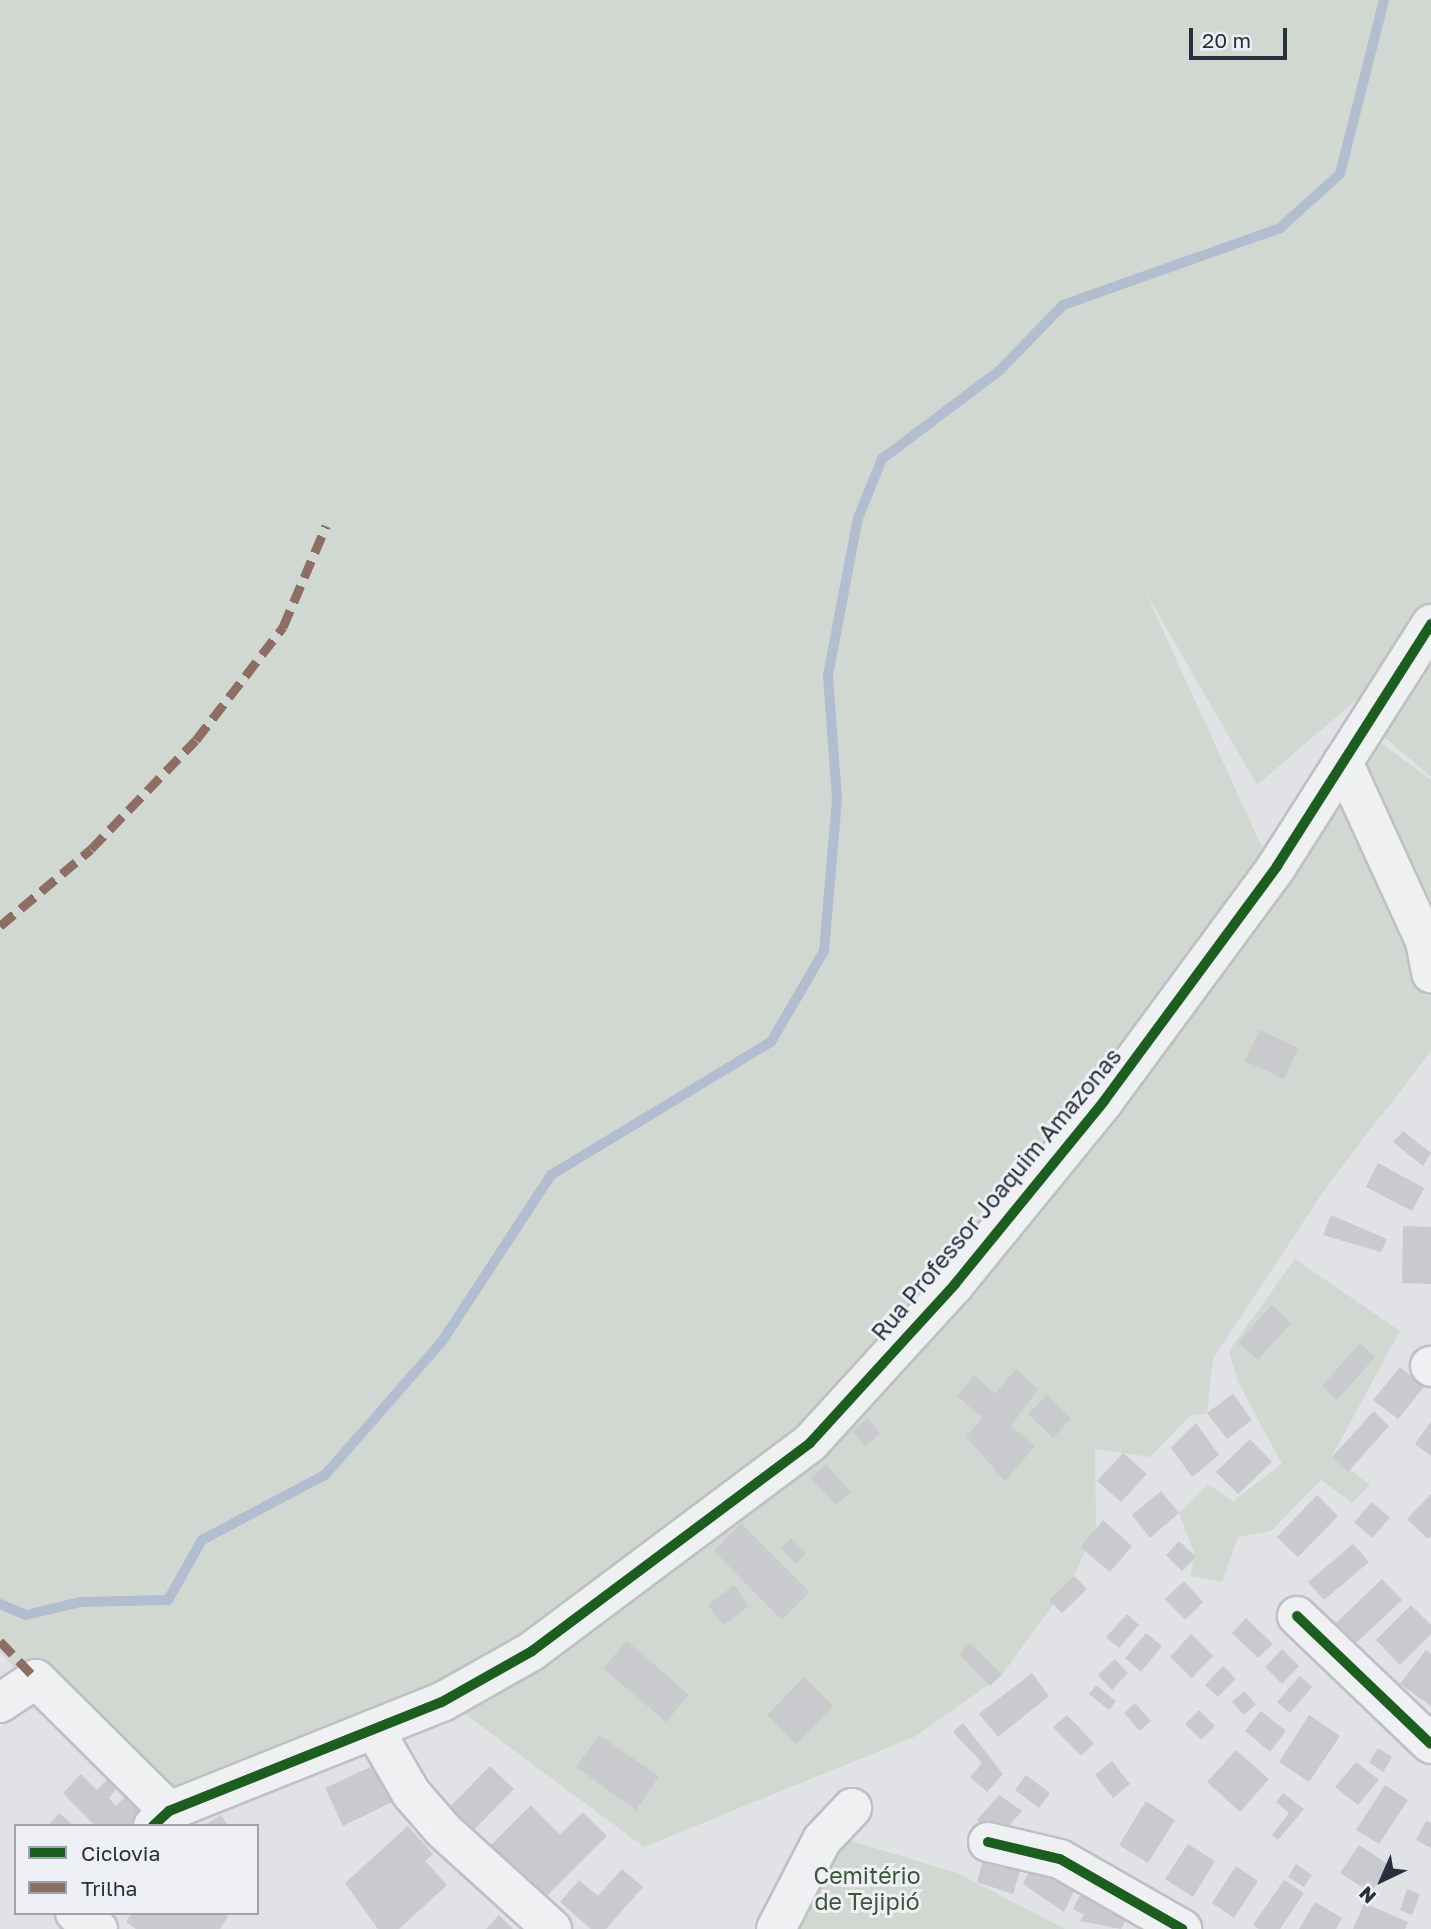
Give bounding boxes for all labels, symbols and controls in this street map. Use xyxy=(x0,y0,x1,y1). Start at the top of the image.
scale bar xyxy=(1193,14,1291,58)
text: 20 m xyxy=(1202,27,1251,53)
street label: Rua Professor Joaquim Amazonas xyxy=(866,1042,1126,1346)
legend xyxy=(14,1824,259,1915)
text: Ciclovia xyxy=(81,1840,160,1866)
north arrow xyxy=(1347,1845,1417,1915)
park label: Cemitério de Tejipió xyxy=(814,1861,920,1915)
text: Trilha xyxy=(81,1875,137,1901)
text: N xyxy=(1354,1882,1380,1909)

